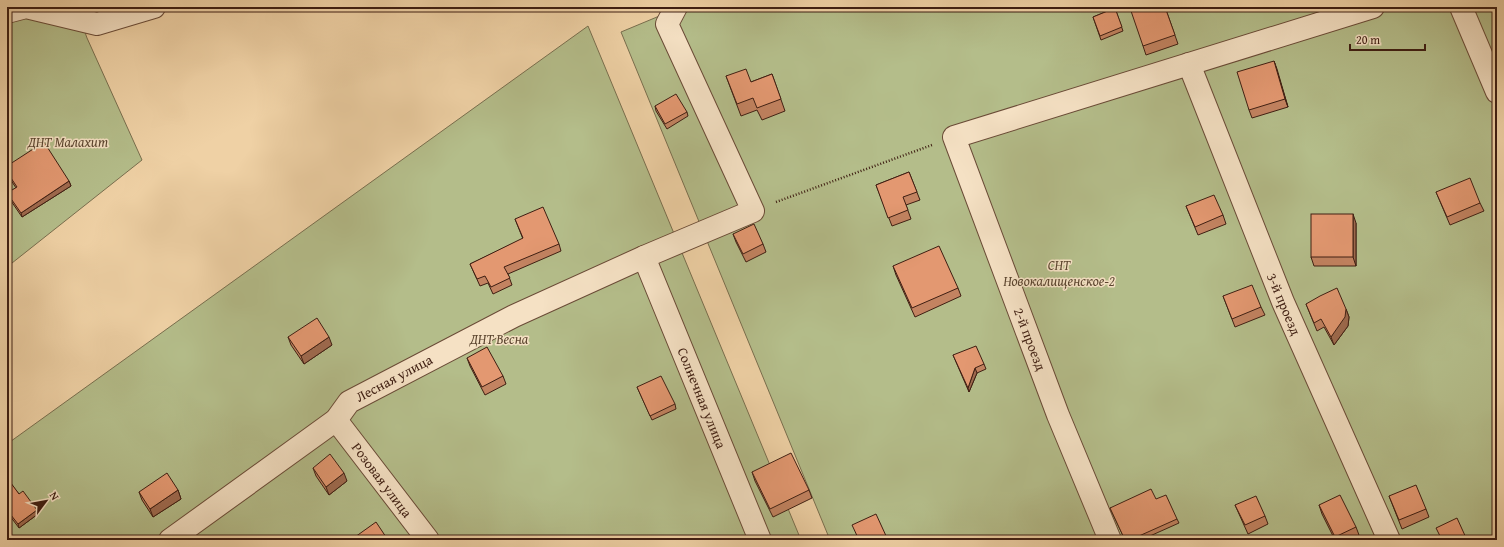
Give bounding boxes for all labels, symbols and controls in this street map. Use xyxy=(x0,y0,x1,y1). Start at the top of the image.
scale bar xyxy=(1350,26,1425,52)
text: 20 m xyxy=(1356,31,1380,48)
park label: ДНТ Малахит xyxy=(27,132,108,152)
park label: СНТ Новокалищенское-2 xyxy=(1003,255,1115,291)
street label: 3-й проезд xyxy=(1262,270,1306,339)
street label: 2-й проезд xyxy=(1009,305,1051,374)
park label: ДНТ Весна xyxy=(469,329,529,349)
street label: Солнечная улица xyxy=(673,344,732,452)
street label: Лесная улица xyxy=(352,349,436,407)
street label: Розовая улица xyxy=(347,438,417,522)
north arrow xyxy=(26,481,66,521)
text: N xyxy=(46,488,64,504)

